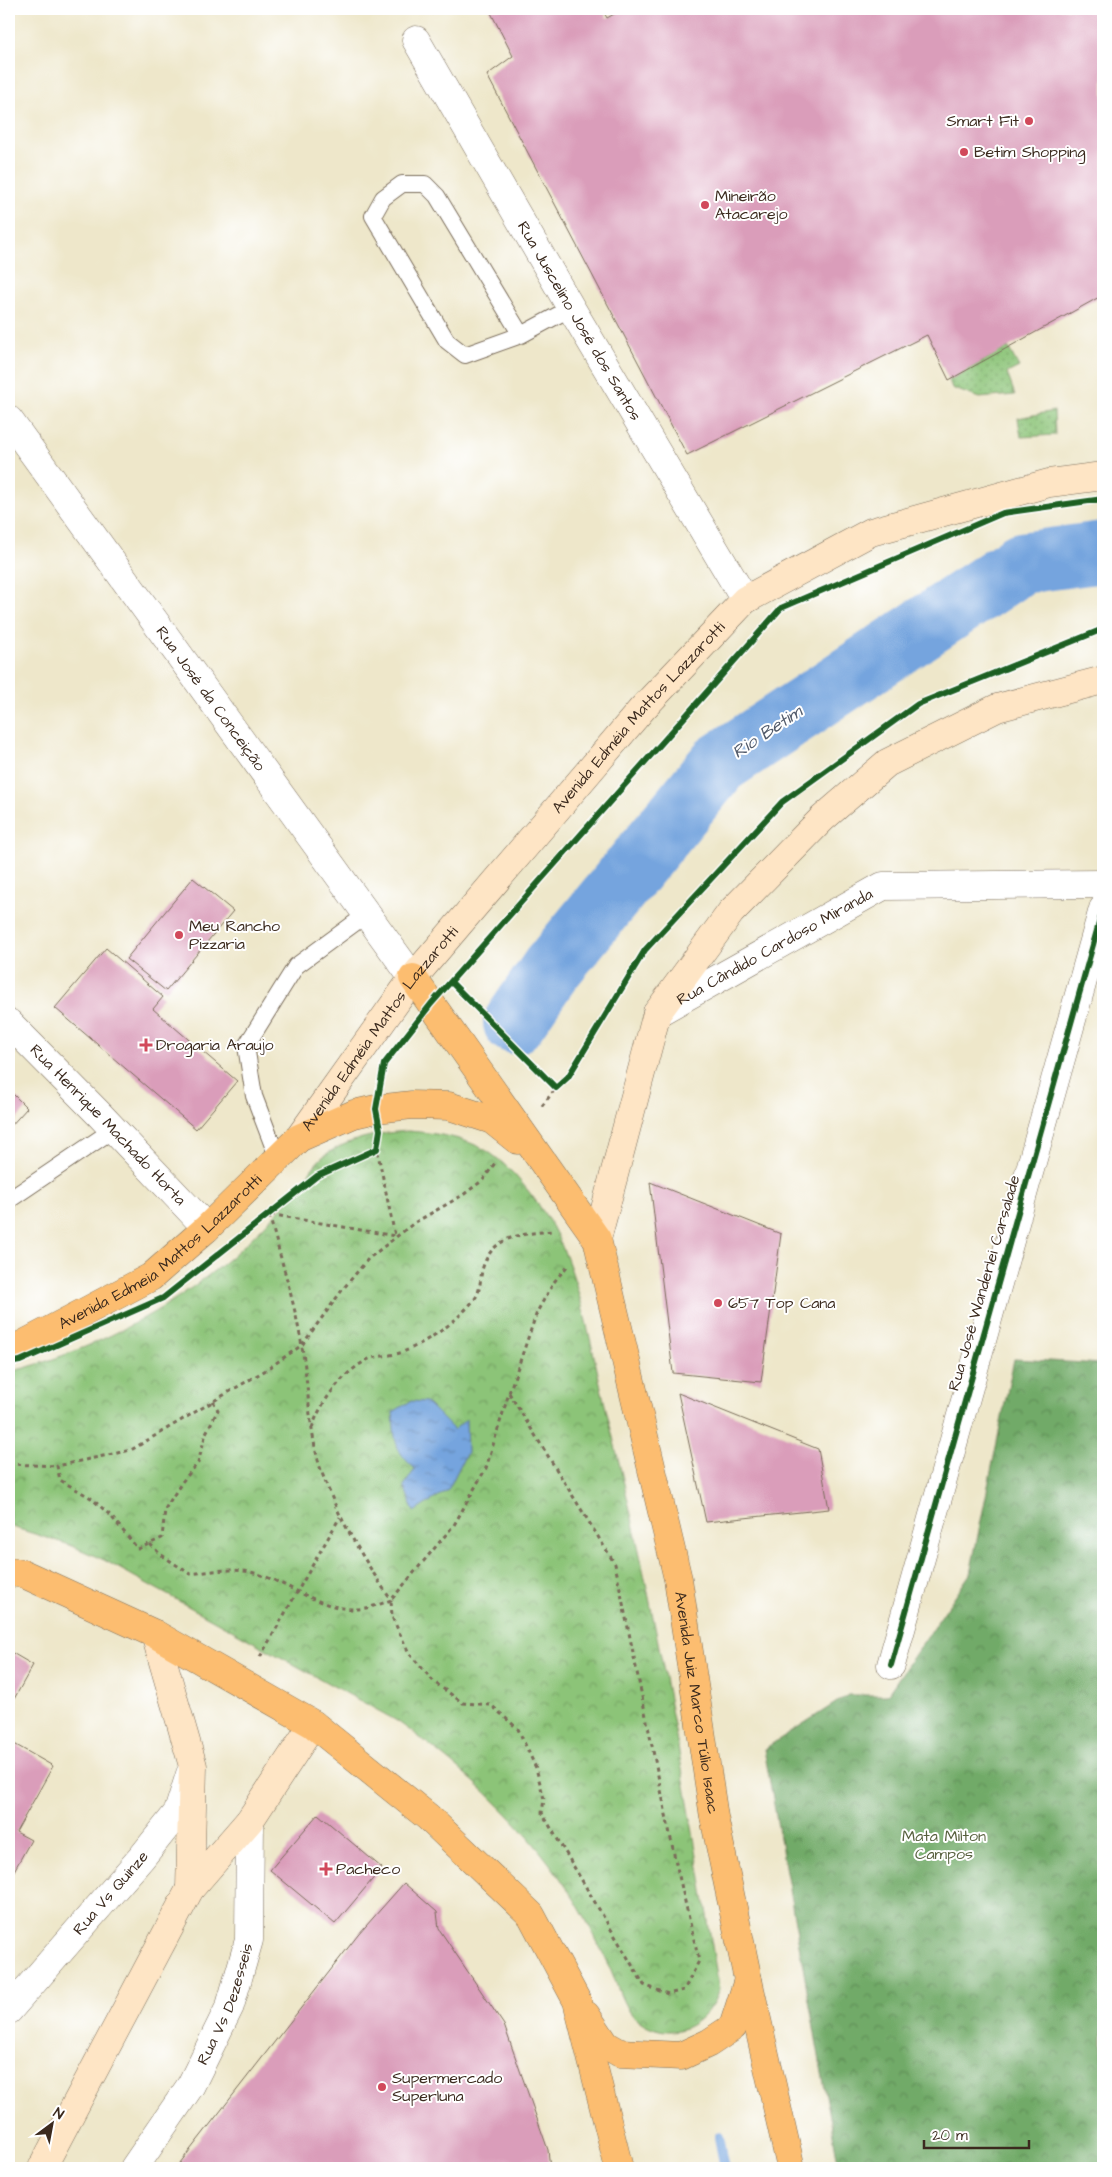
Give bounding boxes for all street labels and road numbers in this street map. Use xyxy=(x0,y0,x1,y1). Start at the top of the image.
street label: Rua Juscelino José dos Santos xyxy=(512,217,647,425)
street label: Avenida Edméia Mattos Lazzarotti xyxy=(547,616,730,818)
street label: Rua José da Conceição xyxy=(151,622,271,776)
street label: Rua Cândido Cardoso Miranda xyxy=(673,883,877,1011)
street label: Avenida Edméia Mattos Lazzarotti xyxy=(296,921,464,1136)
street label: Rua Henrique Machado Horta xyxy=(25,1039,191,1210)
street label: Avenida Edmeia Mattos Lazzarotti xyxy=(55,1169,267,1335)
street label: Rua José Wanderlei Carsalade xyxy=(943,1172,1025,1393)
street label: Avenida Juiz Marco Túlio Isaac xyxy=(669,1590,724,1815)
street label: Rua Vs Quinze xyxy=(68,1846,154,1940)
street label: Rua Vs Dezesseis xyxy=(192,1941,259,2069)

